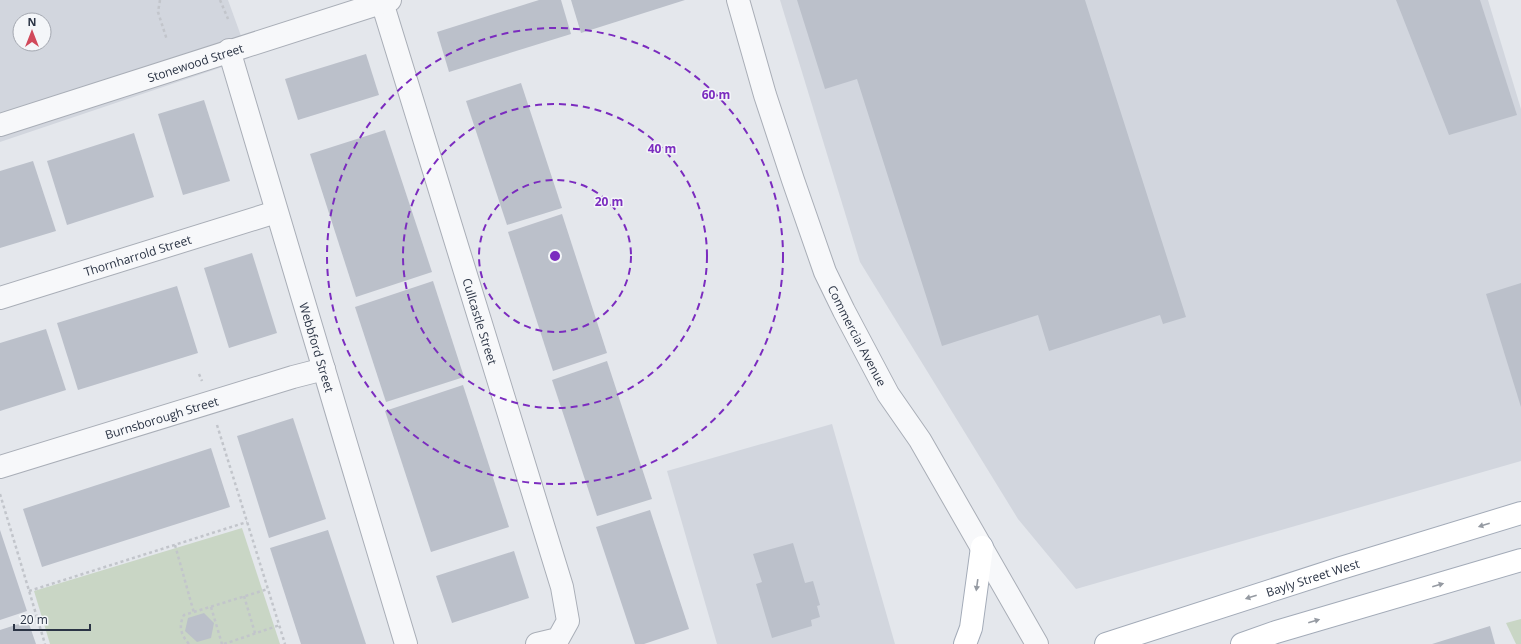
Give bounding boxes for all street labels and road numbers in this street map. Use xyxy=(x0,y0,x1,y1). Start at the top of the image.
street label: Stonewood Street xyxy=(145,39,245,86)
street label: Thornharrold Street xyxy=(82,230,193,280)
street label: Cullcastle Street xyxy=(459,276,502,367)
street label: Commercial Avenue xyxy=(824,282,891,389)
street label: Webbford Street xyxy=(296,300,339,394)
street label: Burnsborough Street xyxy=(103,392,220,443)
street label: Bayly Street West xyxy=(1264,554,1361,600)

